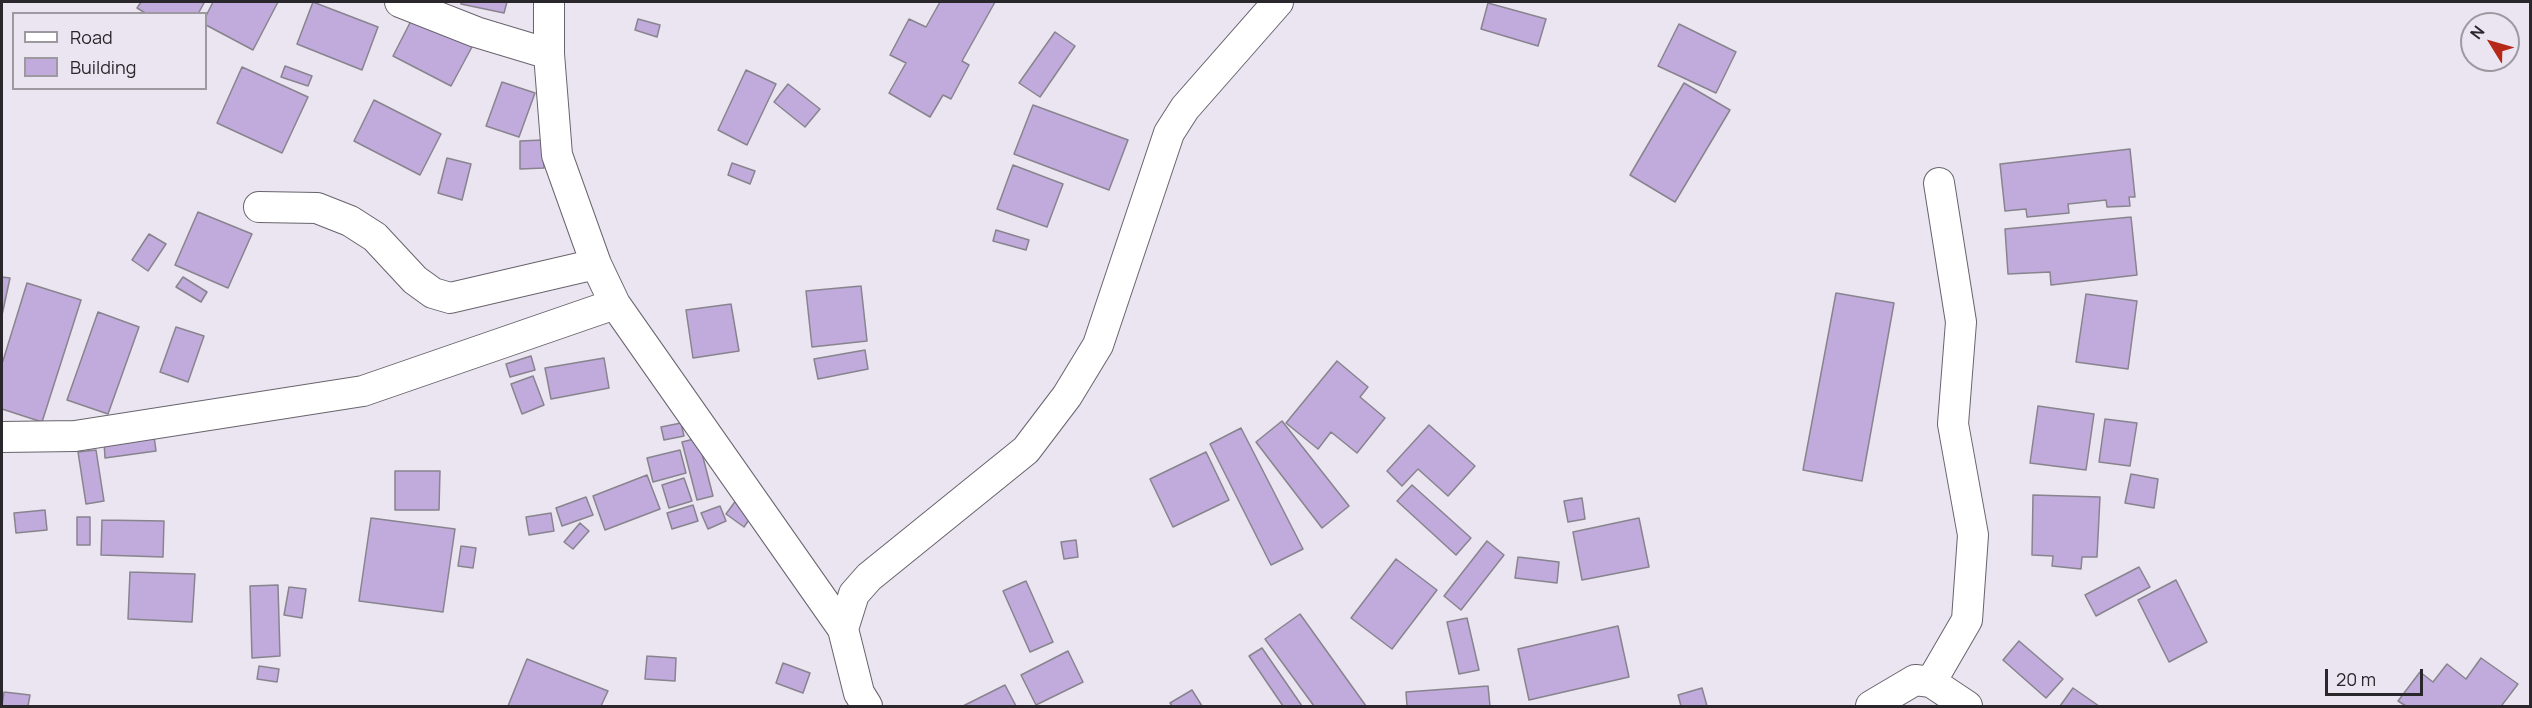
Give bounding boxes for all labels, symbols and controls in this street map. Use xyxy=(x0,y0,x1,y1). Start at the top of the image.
legend xyxy=(12,12,207,90)
north arrow xyxy=(2460,12,2520,72)
text: N xyxy=(2465,21,2489,44)
text: Road xyxy=(70,25,113,49)
text: Building xyxy=(70,55,136,79)
scale bar xyxy=(2328,657,2426,695)
text: 20 m xyxy=(2336,667,2376,691)

